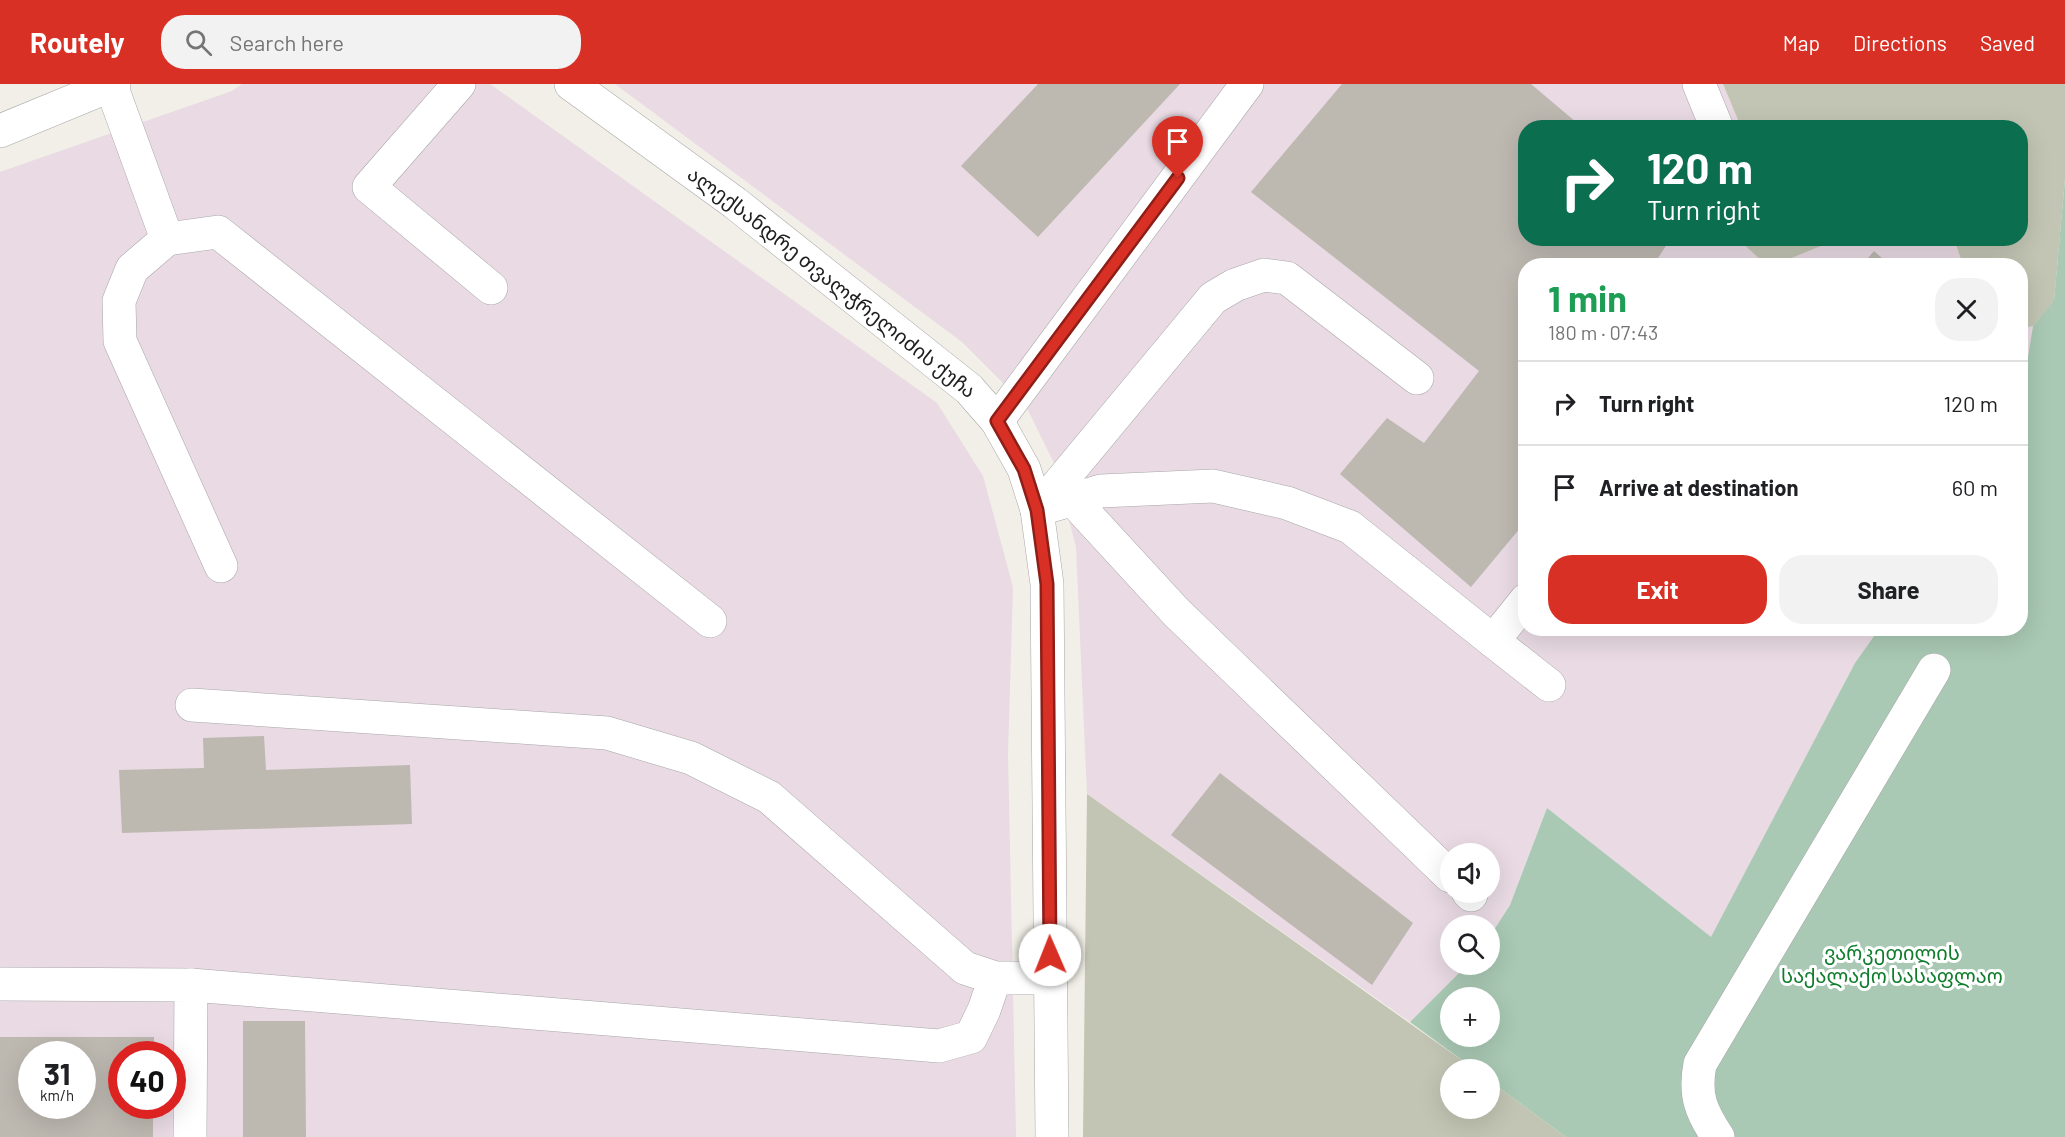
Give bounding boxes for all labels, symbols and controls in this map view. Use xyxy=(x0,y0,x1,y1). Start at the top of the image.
search box xyxy=(161,15,581,69)
text: Routely xyxy=(30,25,125,59)
icon: search xyxy=(182,26,215,59)
text: Search here xyxy=(230,29,344,55)
text: Map xyxy=(1783,30,1820,55)
text: Directions xyxy=(1853,30,1947,55)
text: Saved xyxy=(1980,30,2035,55)
pin xyxy=(1152,116,1203,178)
icon: arrive xyxy=(1161,125,1194,158)
text: 120 m xyxy=(1647,142,1753,192)
icon: right xyxy=(1548,144,1626,222)
street label: ალექსანდრე თვალჭრელიძის ქუჩა xyxy=(683,161,982,402)
text: Turn right xyxy=(1647,193,1761,225)
text: 1 min xyxy=(1548,276,1627,319)
button: close xyxy=(1935,278,1998,341)
text: 180 m · 07:43 xyxy=(1548,320,1658,344)
icon: right xyxy=(1548,387,1581,420)
text: Turn right xyxy=(1599,390,1694,416)
text: 120 m xyxy=(1943,390,1998,416)
icon: arrive xyxy=(1548,471,1581,504)
text: Arrive at destination xyxy=(1599,474,1798,500)
text: 60 m xyxy=(1952,474,1998,500)
button: Exit xyxy=(1548,555,1767,624)
button: Share xyxy=(1779,555,1998,624)
map controls xyxy=(1440,843,1500,1119)
button: sound xyxy=(1440,843,1500,903)
button: search xyxy=(1440,915,1500,975)
position arrow xyxy=(1018,923,1082,987)
park label: ვარკეთილის საქალაქო სასაფლაო xyxy=(1781,940,2003,989)
button: + xyxy=(1440,987,1500,1047)
speed limit sign: 40 xyxy=(108,1041,186,1119)
text: 31 xyxy=(44,1055,70,1091)
button: − xyxy=(1440,1059,1500,1119)
text: km/h xyxy=(40,1086,74,1104)

